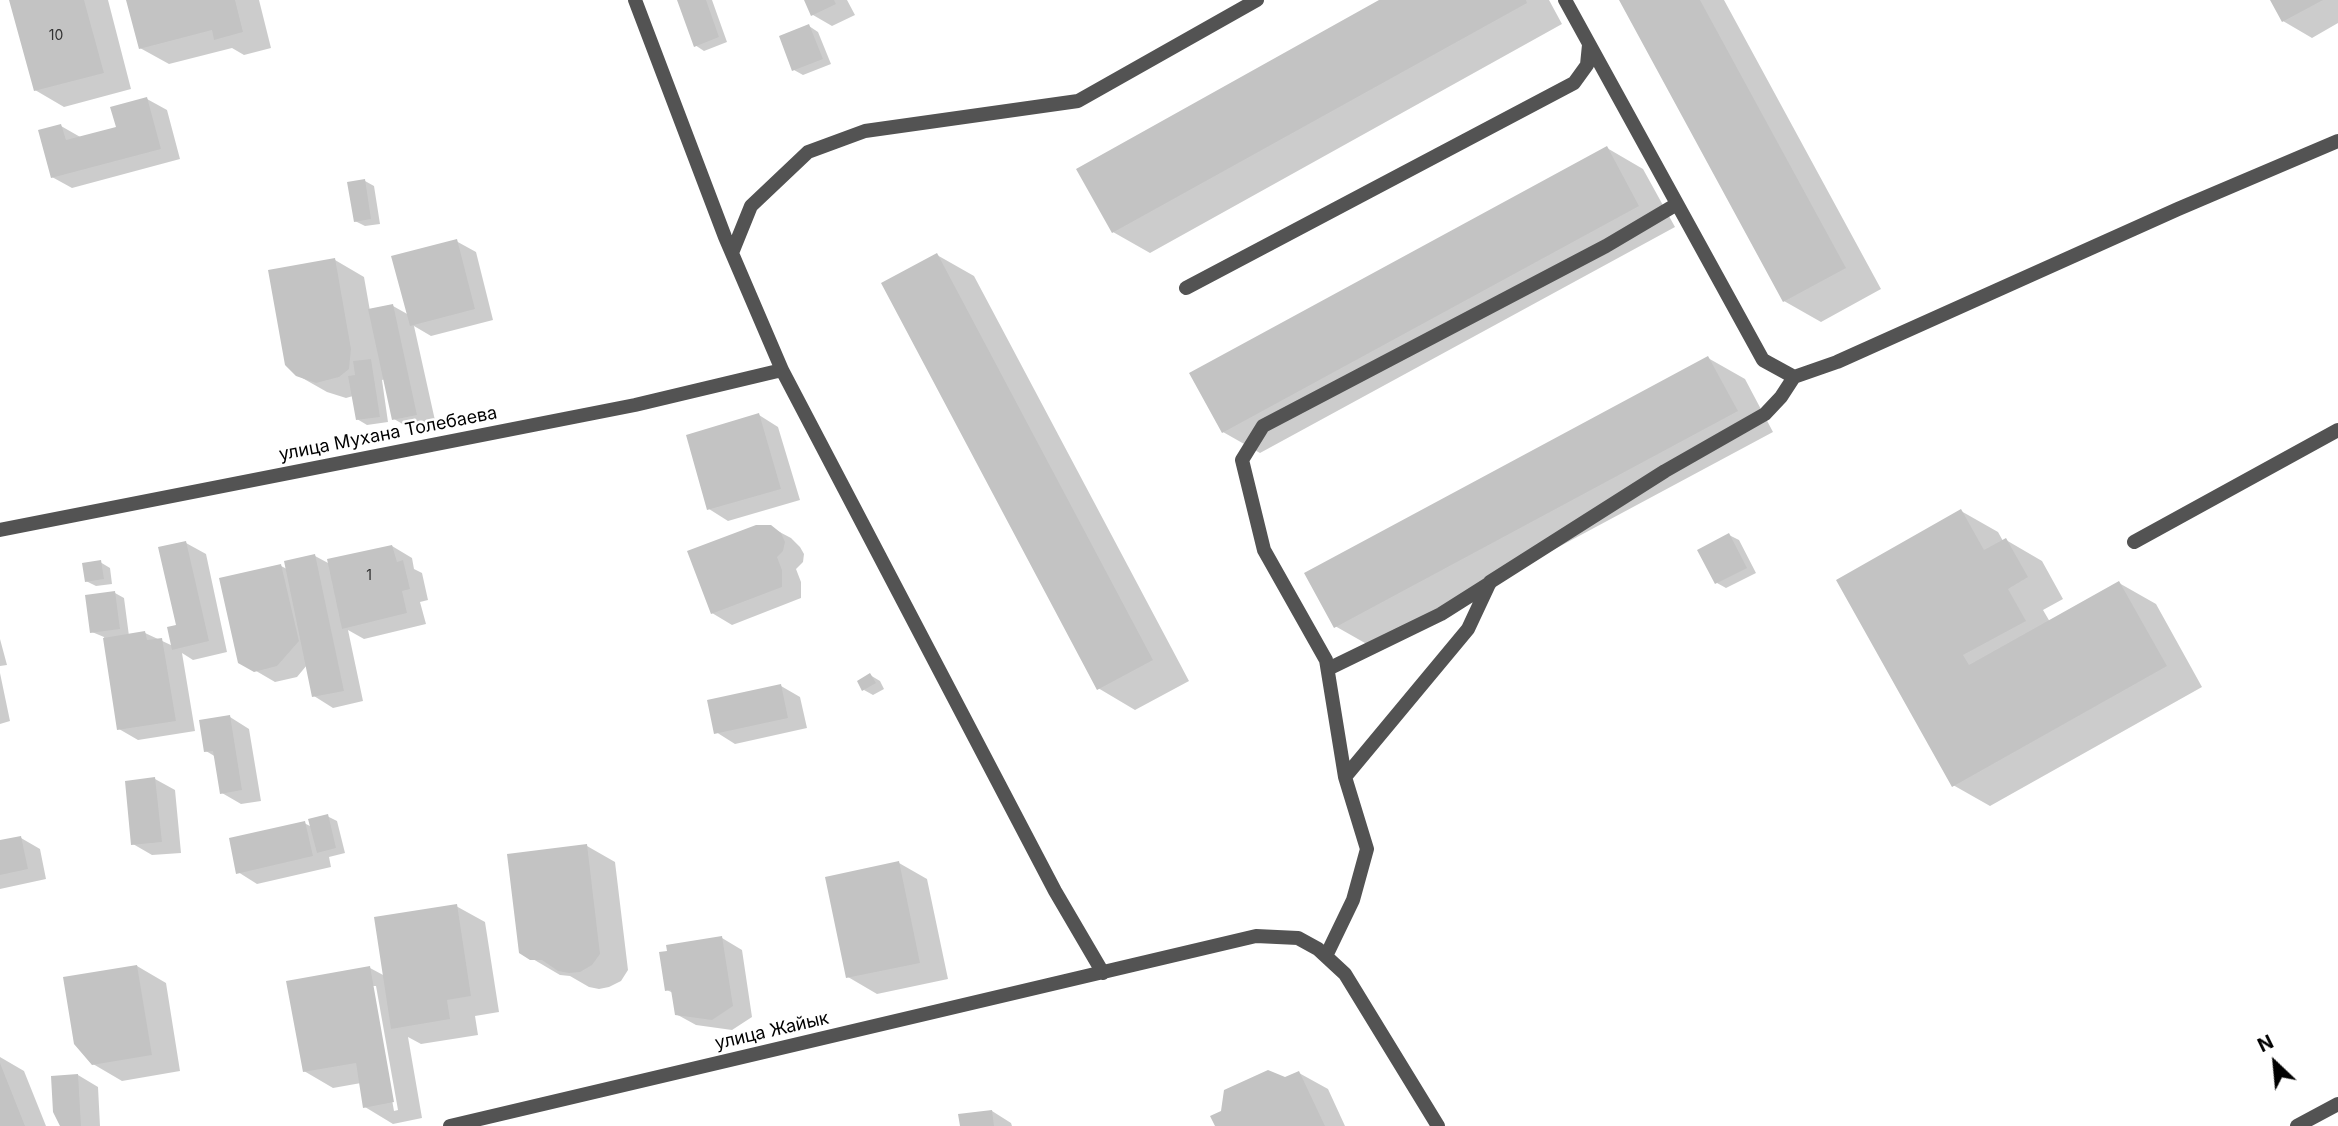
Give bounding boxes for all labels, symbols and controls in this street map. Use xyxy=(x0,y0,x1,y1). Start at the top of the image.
house number: 10 xyxy=(49,28,63,44)
street label: улица Мухана Толебаева xyxy=(277,402,499,466)
house number: 1 xyxy=(366,568,372,584)
street label: улица Жайык xyxy=(713,1007,831,1055)
north arrow xyxy=(2240,1028,2310,1098)
text: N xyxy=(2254,1030,2277,1057)

